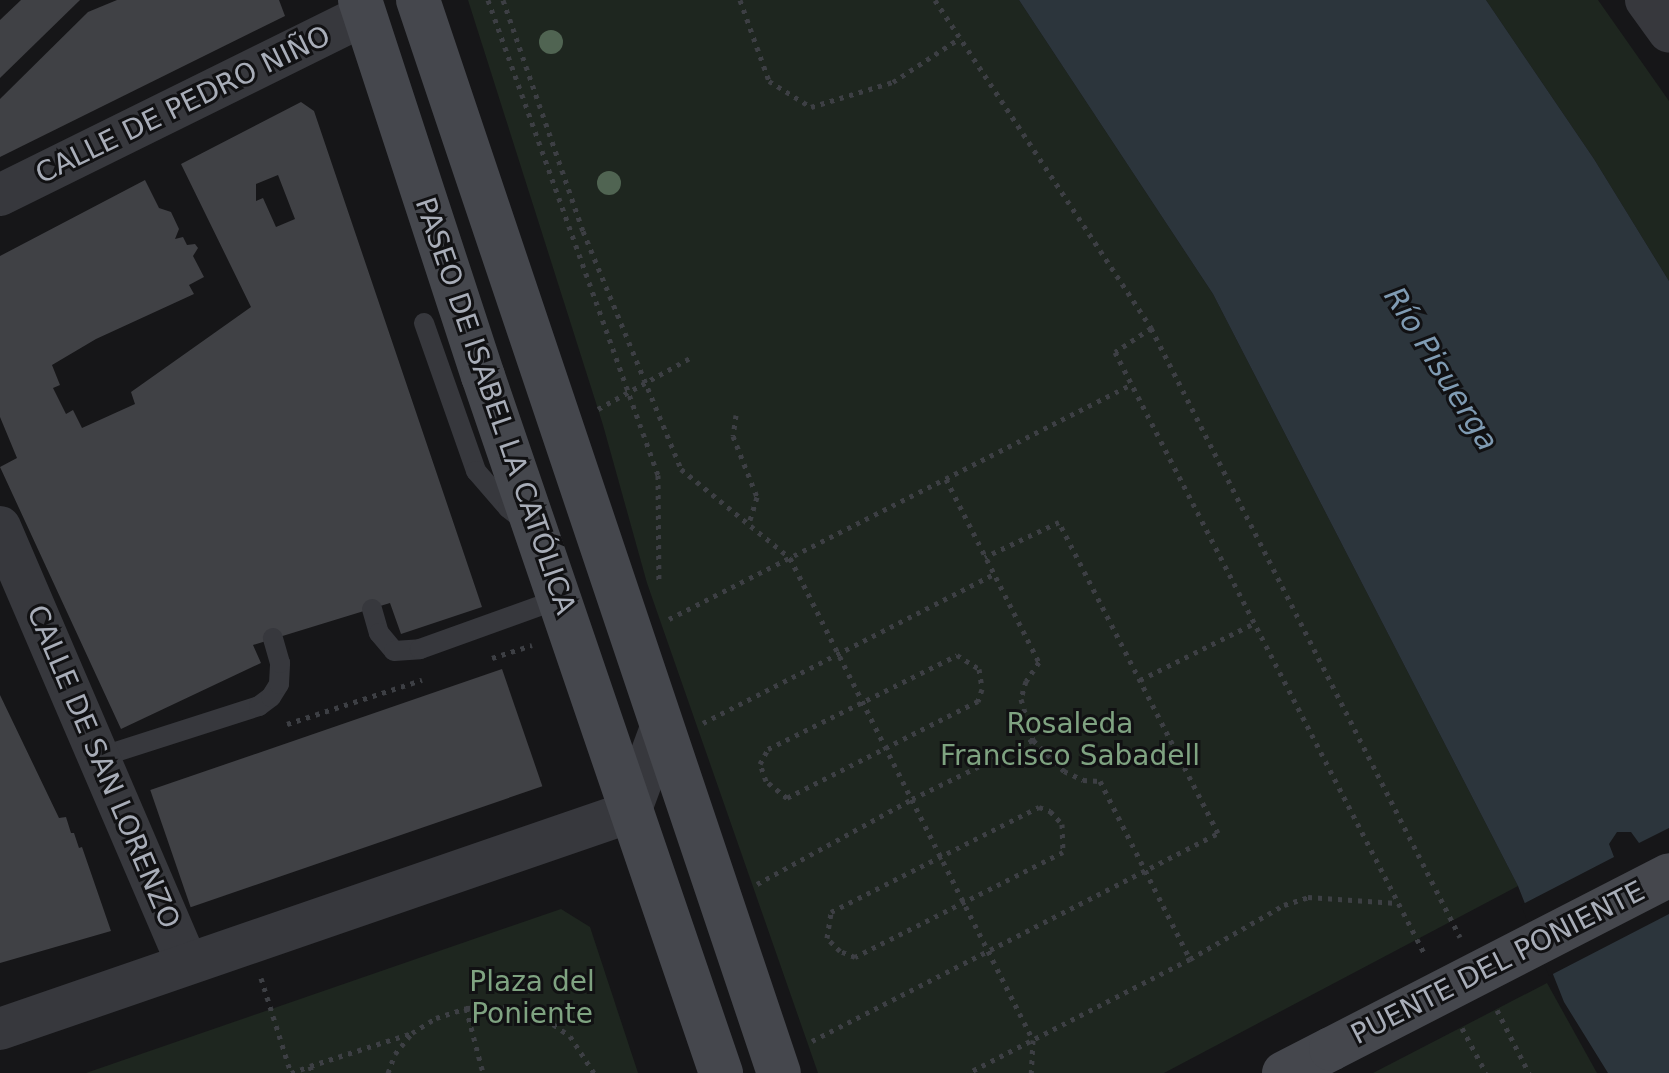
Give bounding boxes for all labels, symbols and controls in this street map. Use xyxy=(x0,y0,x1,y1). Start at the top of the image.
street label: CALLE DE PEDRO NIÑO xyxy=(30,19,336,191)
street label: PASEO DE ISABEL LA CATÓLICA xyxy=(408,193,582,619)
water label: Río Pisuerga xyxy=(1376,280,1506,458)
street label: CALLE DE SAN LORENZO xyxy=(20,600,186,934)
park label: Rosaleda Francisco Sabadell xyxy=(940,707,1200,773)
street label: PUENTE DEL PONIENTE xyxy=(1346,874,1650,1052)
park label: Plaza del Poniente xyxy=(469,965,595,1031)

